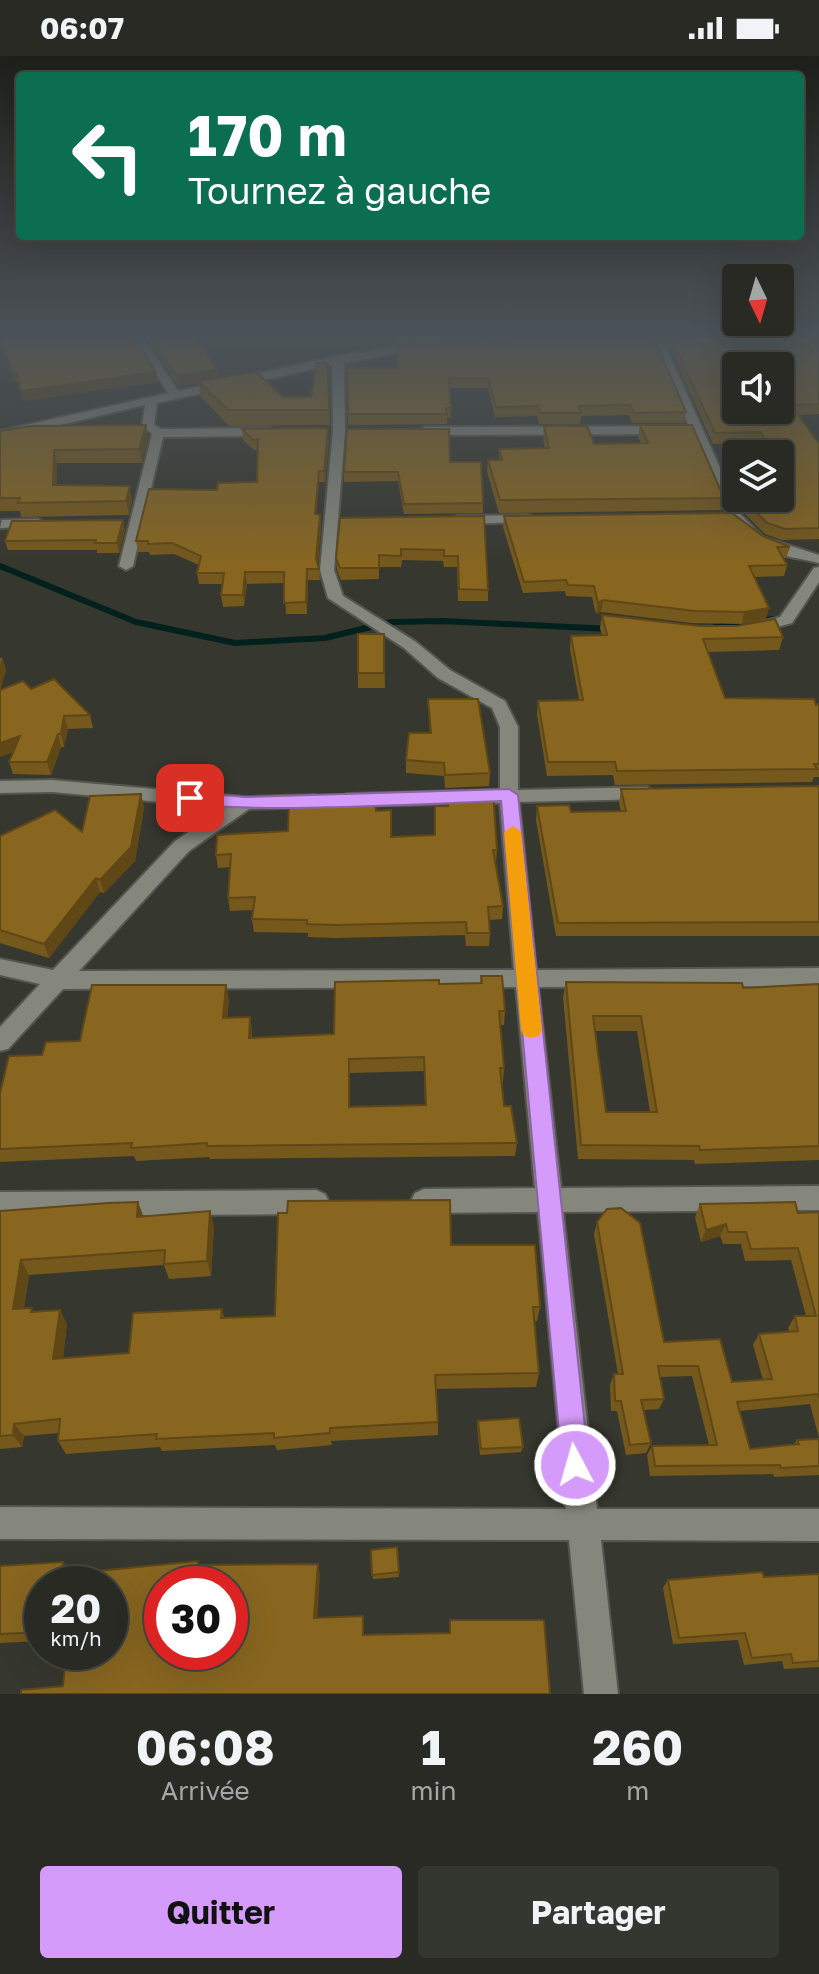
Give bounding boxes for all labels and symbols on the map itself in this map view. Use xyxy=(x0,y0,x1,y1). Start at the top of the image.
north arrow xyxy=(722,264,794,336)
pin xyxy=(156,764,224,832)
position arrow xyxy=(533,1423,617,1507)
speed limit sign: 30 xyxy=(144,1566,248,1670)

